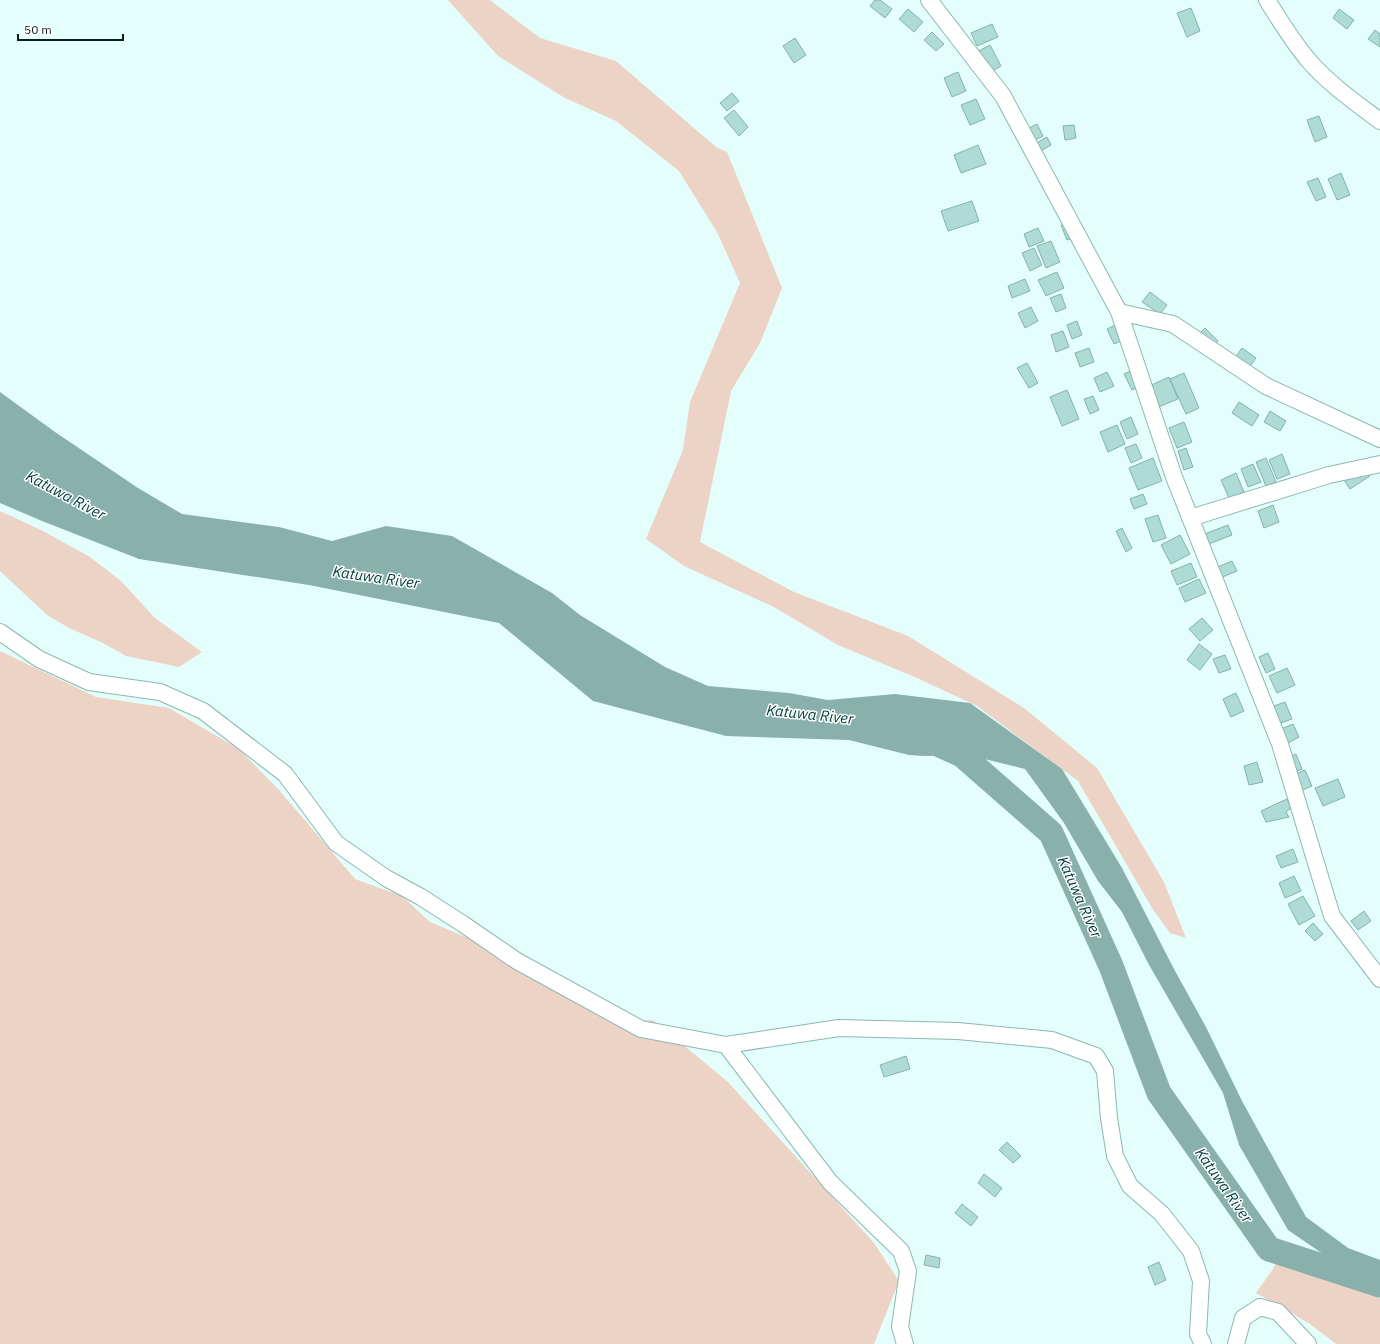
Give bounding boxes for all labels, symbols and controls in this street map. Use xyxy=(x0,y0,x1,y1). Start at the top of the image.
scale bar xyxy=(18,16,123,42)
text: 50 m xyxy=(24,22,52,37)
water label: Katuwa River xyxy=(23,466,109,524)
water label: Katuwa River xyxy=(331,562,421,593)
water label: Katuwa River xyxy=(766,700,855,728)
water label: Katuwa River xyxy=(1054,853,1107,941)
water label: Katuwa River xyxy=(1191,1144,1257,1227)

